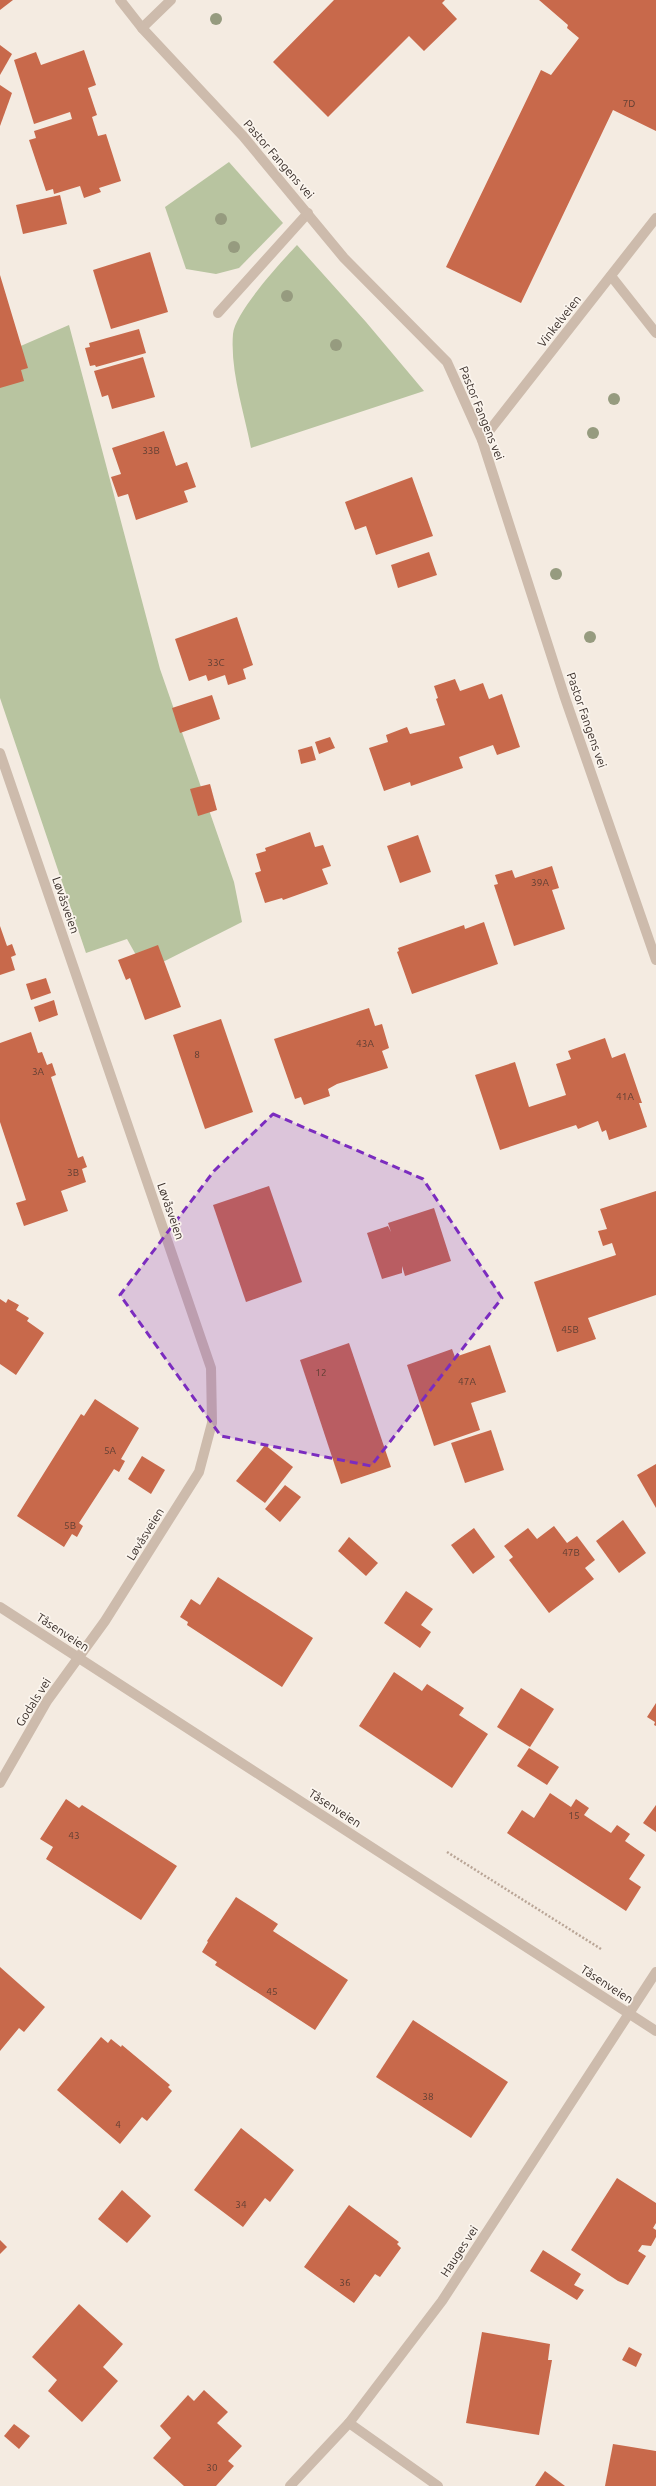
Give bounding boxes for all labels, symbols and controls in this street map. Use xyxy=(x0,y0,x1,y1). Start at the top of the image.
house number: 7D xyxy=(623,98,635,109)
street label: Pastor Fangens vei xyxy=(241,117,317,201)
street label: Vinkelveien xyxy=(535,292,583,350)
street label: Pastor Fangens vei xyxy=(457,364,507,462)
house number: 33B xyxy=(142,445,160,456)
house number: 33C xyxy=(207,657,225,668)
street label: Pastor Fangens vei xyxy=(565,671,609,769)
street label: Løvåsveien xyxy=(50,875,82,935)
house number: 39A xyxy=(531,877,549,888)
house number: 43A xyxy=(356,1038,374,1049)
house number: 8 xyxy=(194,1049,200,1060)
house number: 3A xyxy=(32,1066,45,1077)
house number: 41A xyxy=(616,1091,634,1102)
house number: 3B xyxy=(67,1167,79,1178)
street label: Løvåsveien xyxy=(155,1181,187,1241)
house number: 45B xyxy=(561,1324,579,1335)
house number: 12 xyxy=(315,1367,327,1378)
house number: 47A xyxy=(458,1376,476,1387)
house number: 5A xyxy=(104,1445,117,1456)
street label: Løvåsveien xyxy=(124,1505,166,1563)
house number: 5B xyxy=(64,1520,76,1531)
house number: 47B xyxy=(562,1547,580,1558)
street label: Tåsenveien xyxy=(34,1610,92,1654)
street label: Godals vei xyxy=(13,1675,53,1729)
street label: Tåsenveien xyxy=(306,1786,364,1830)
house number: 15 xyxy=(568,1810,580,1821)
house number: 43 xyxy=(68,1830,80,1841)
street label: Tåsenveien xyxy=(578,1962,636,2006)
house number: 45 xyxy=(266,1986,278,1997)
house number: 38 xyxy=(422,2091,434,2102)
house number: 4 xyxy=(115,2119,121,2130)
house number: 34 xyxy=(235,2199,247,2210)
street label: Hauges vei xyxy=(438,2223,480,2279)
house number: 36 xyxy=(339,2277,351,2288)
house number: 30 xyxy=(206,2462,218,2473)

